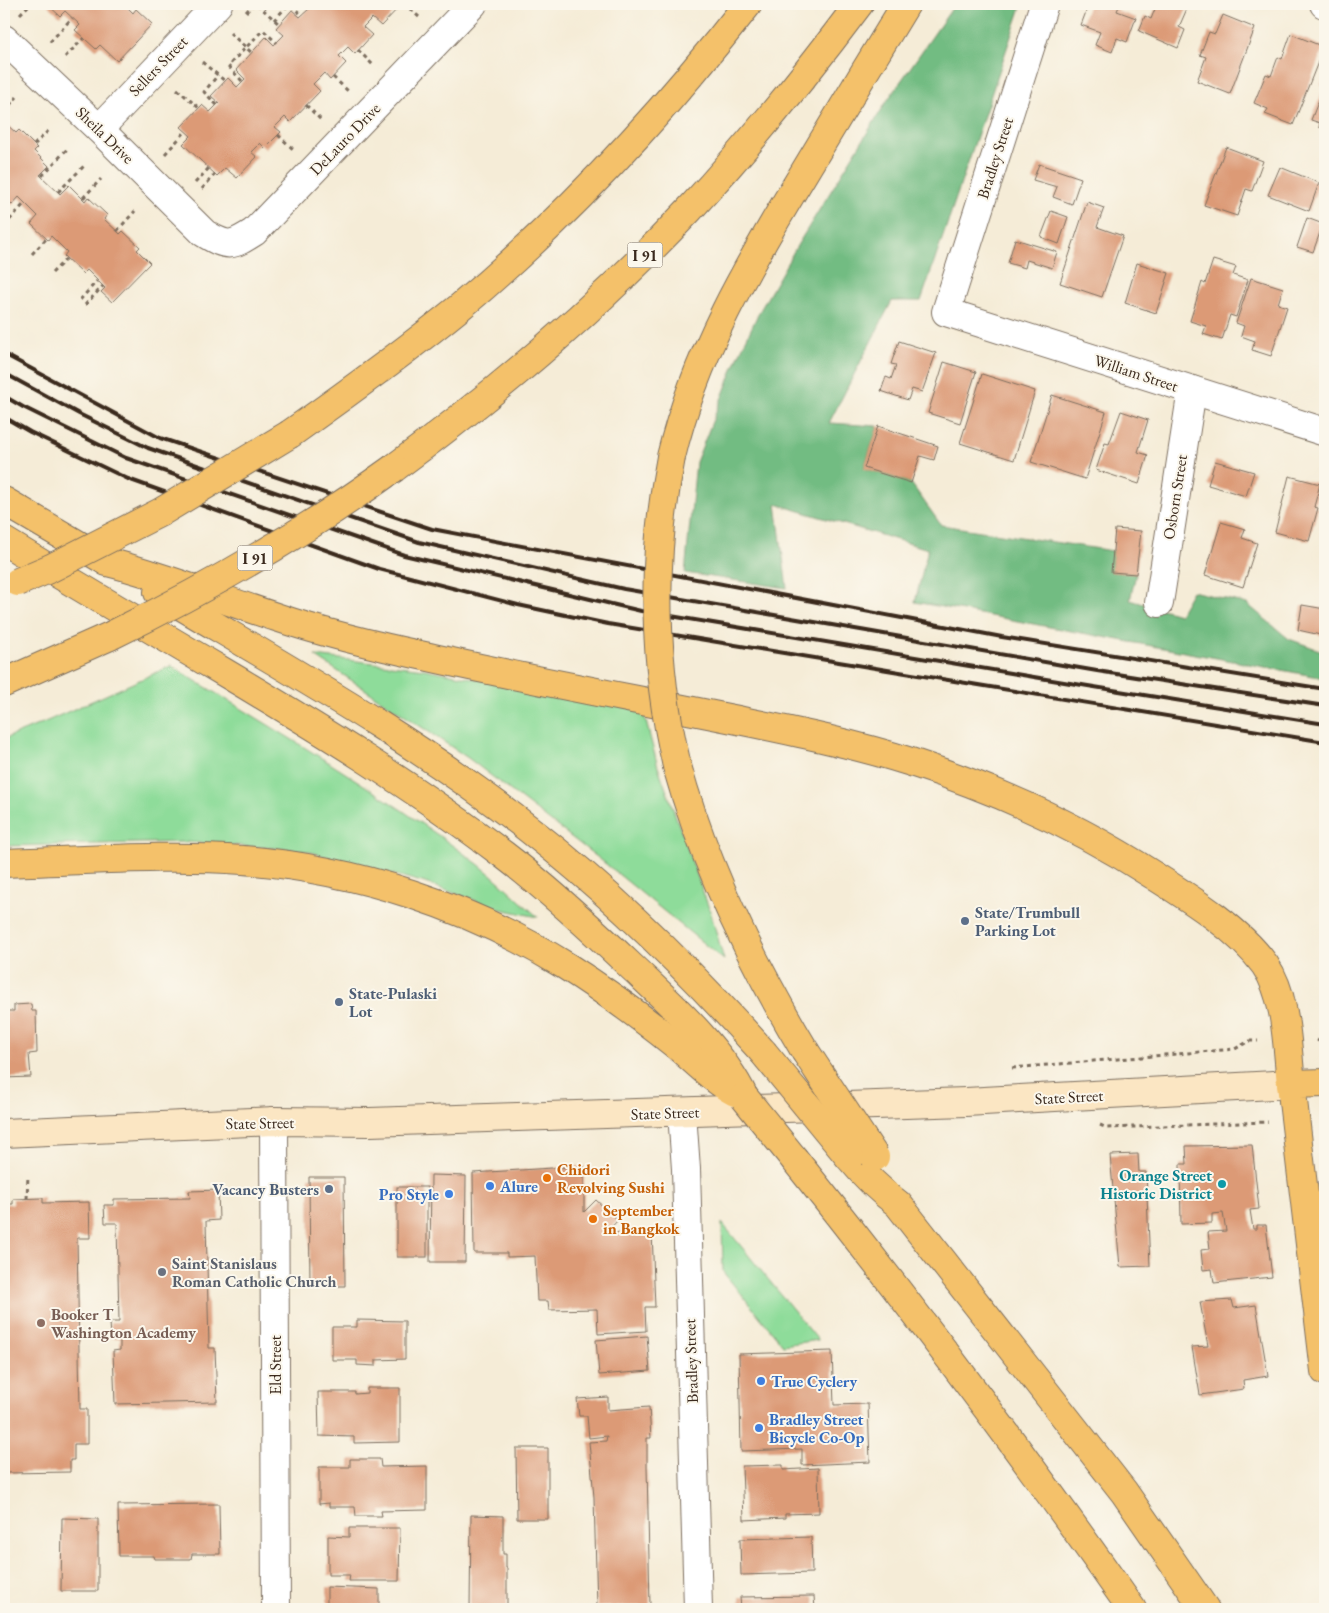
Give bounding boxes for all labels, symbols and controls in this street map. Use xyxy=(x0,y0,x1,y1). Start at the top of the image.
street label: Sellers Street xyxy=(124,31,192,101)
street label: DeLauro Drive xyxy=(305,98,385,180)
street label: Sheila Drive xyxy=(71,102,139,168)
street label: Bradley Street xyxy=(972,114,1018,202)
road number: I 91 xyxy=(628,242,662,268)
street label: William Street xyxy=(1091,350,1181,396)
street label: Osborn Street xyxy=(1158,453,1192,541)
road number: I 91 xyxy=(238,546,272,570)
place label: State/Trumbull Parking Lot xyxy=(975,902,1080,941)
marker: State/Trumbull Parking Lot xyxy=(959,915,971,927)
place label: State-Pulaski Lot xyxy=(349,983,437,1022)
marker: State-Pulaski Lot xyxy=(333,996,345,1008)
street label: State Street xyxy=(1034,1085,1104,1109)
street label: State Street xyxy=(630,1101,700,1125)
street label: State Street xyxy=(226,1112,294,1134)
place label: Chidori Revolving Sushi xyxy=(557,1159,665,1198)
place label: Orange Street Historic District xyxy=(1100,1165,1212,1204)
marker: Chidori Revolving Sushi xyxy=(541,1172,553,1184)
place label: Alure xyxy=(499,1176,538,1197)
marker: Orange Street Historic District xyxy=(1216,1178,1228,1190)
place label: Vacancy Busters xyxy=(212,1179,319,1200)
marker: Alure xyxy=(484,1180,496,1192)
marker: Vacancy Busters xyxy=(323,1183,335,1195)
place label: Pro Style xyxy=(379,1184,439,1205)
marker: Pro Style xyxy=(443,1188,455,1200)
place label: September in Bangkok xyxy=(603,1200,680,1239)
marker: September in Bangkok xyxy=(587,1213,599,1225)
place label: Saint Stanislaus Roman Catholic Church xyxy=(172,1253,337,1292)
marker: Saint Stanislaus Roman Catholic Church xyxy=(156,1266,168,1278)
place label: Booker T Washington Academy xyxy=(51,1304,196,1343)
marker: Booker T Washington Academy xyxy=(35,1317,47,1329)
street label: Bradley Street xyxy=(679,1318,703,1404)
street label: Eld Street xyxy=(265,1335,286,1395)
place label: True Cyclery xyxy=(771,1371,857,1392)
marker: True Cyclery xyxy=(755,1375,767,1387)
place label: Bradley Street Bicycle Co-Op xyxy=(769,1409,864,1448)
marker: Bradley Street Bicycle Co-Op xyxy=(753,1422,765,1434)

